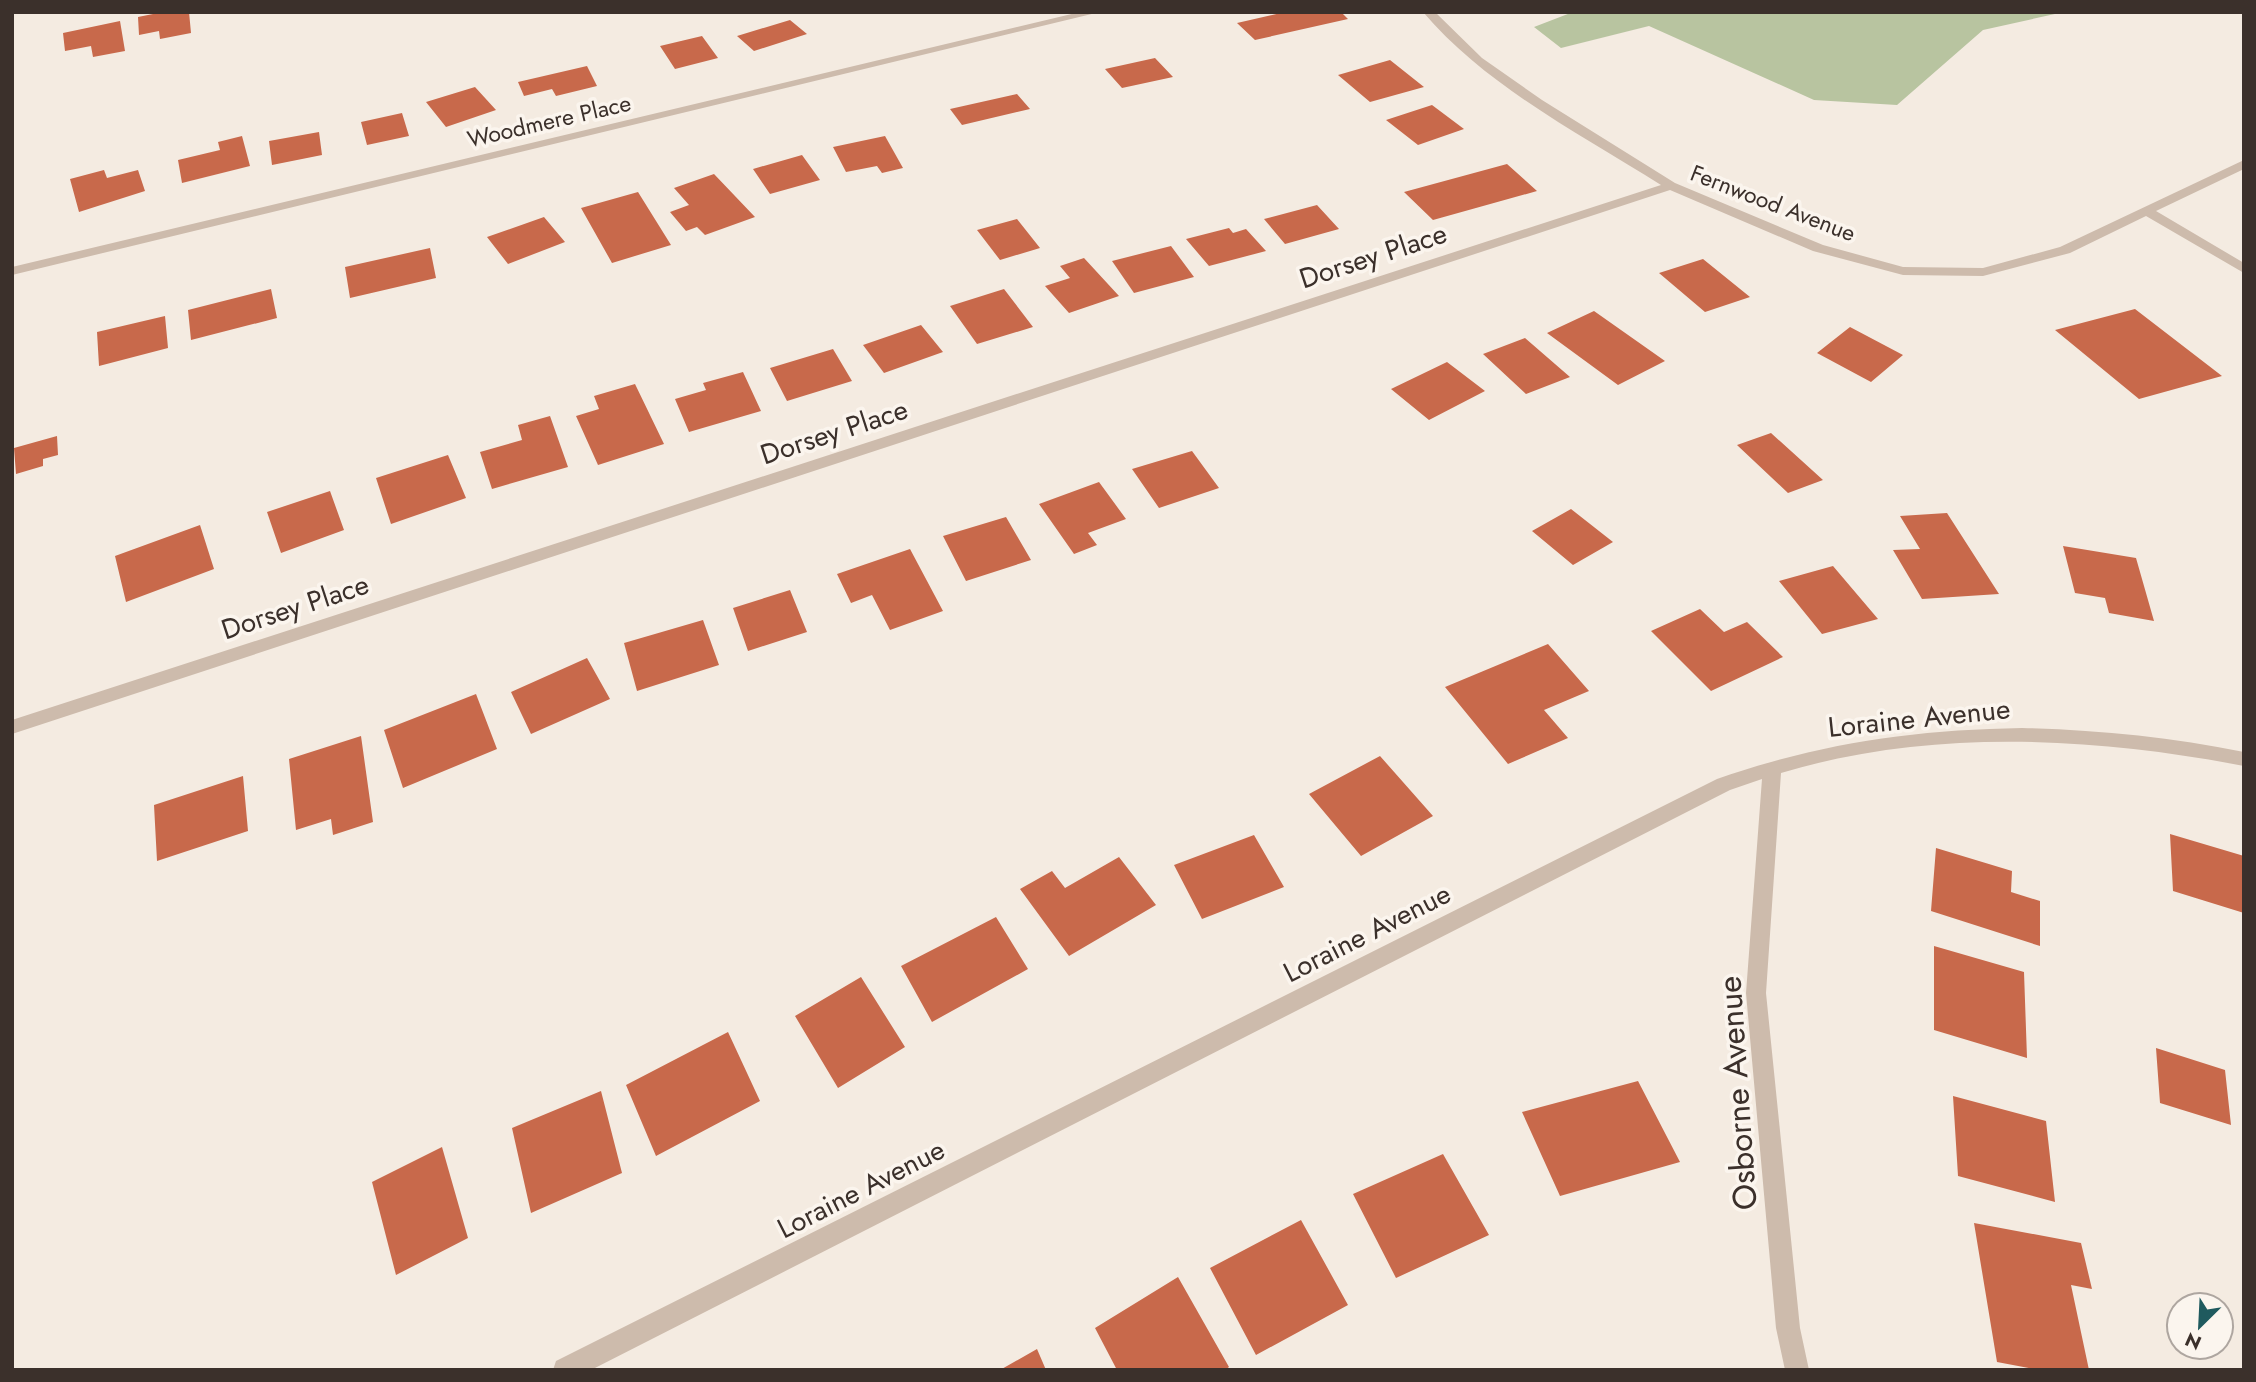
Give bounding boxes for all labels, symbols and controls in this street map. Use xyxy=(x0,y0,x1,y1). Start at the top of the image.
street label: Woodmere Place xyxy=(464,86,634,156)
street label: Fernwood Avenue xyxy=(1685,156,1861,250)
street label: Dorsey Place xyxy=(1294,213,1452,299)
street label: Dorsey Place xyxy=(755,389,913,475)
street label: Dorsey Place xyxy=(216,564,374,650)
street label: Loraine Avenue xyxy=(1826,688,2012,748)
street label: Loraine Avenue xyxy=(1276,873,1458,993)
street label: Osborne Avenue xyxy=(1705,974,1769,1212)
street label: Loraine Avenue xyxy=(770,1129,952,1249)
north arrow xyxy=(2165,1291,2235,1361)
text: N xyxy=(2181,1326,2206,1356)

